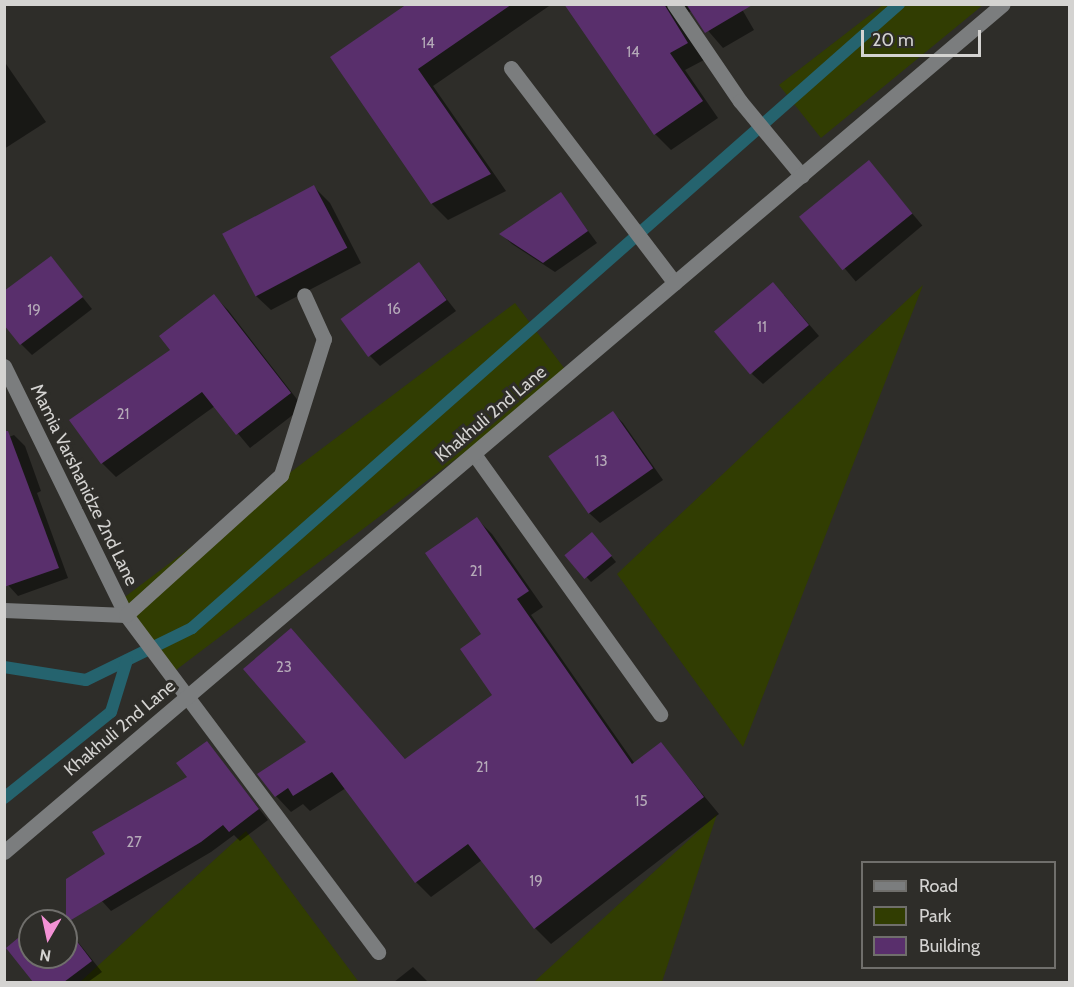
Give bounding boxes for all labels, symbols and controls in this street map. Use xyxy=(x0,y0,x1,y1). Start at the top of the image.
scale bar xyxy=(864,18,984,56)
text: 20 m xyxy=(872,29,914,51)
house number: 14 xyxy=(421,35,435,53)
house number: 14 xyxy=(626,44,640,62)
house number: 16 xyxy=(387,301,401,319)
house number: 19 xyxy=(27,302,41,320)
house number: 11 xyxy=(757,319,767,337)
street label: Khakhuli 2nd Lane xyxy=(431,361,551,467)
street label: Mamia Varshanidze 2nd Lane xyxy=(26,381,142,589)
house number: 21 xyxy=(117,406,129,424)
house number: 13 xyxy=(594,453,608,471)
house number: 21 xyxy=(470,563,482,581)
house number: 23 xyxy=(276,659,292,677)
street label: Khakhuli 2nd Lane xyxy=(60,675,180,781)
house number: 21 xyxy=(476,759,488,777)
house number: 15 xyxy=(634,793,648,811)
house number: 27 xyxy=(126,834,142,852)
legend xyxy=(861,861,1056,969)
house number: 19 xyxy=(529,873,543,891)
text: Road xyxy=(919,875,958,897)
text: Park xyxy=(919,905,951,927)
north arrow xyxy=(18,909,78,969)
text: Building xyxy=(919,935,980,957)
text: N xyxy=(38,945,52,966)

